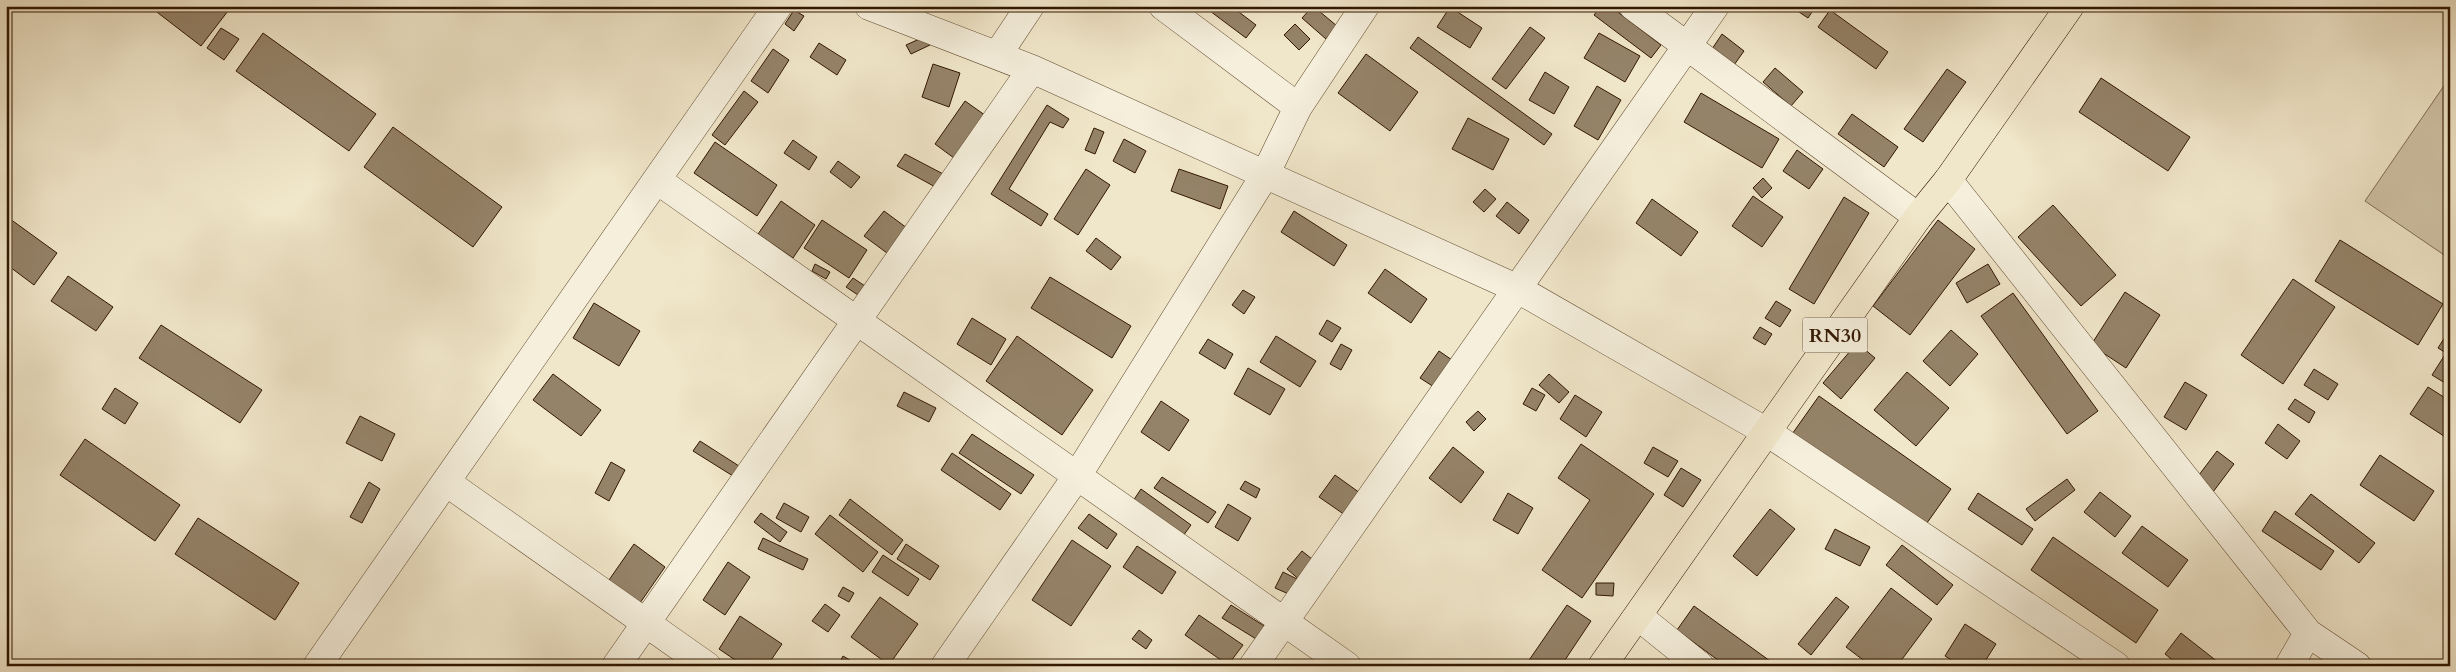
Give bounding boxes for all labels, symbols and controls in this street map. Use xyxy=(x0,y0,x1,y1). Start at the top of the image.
road number: RN30 xyxy=(1802,318,1868,352)

